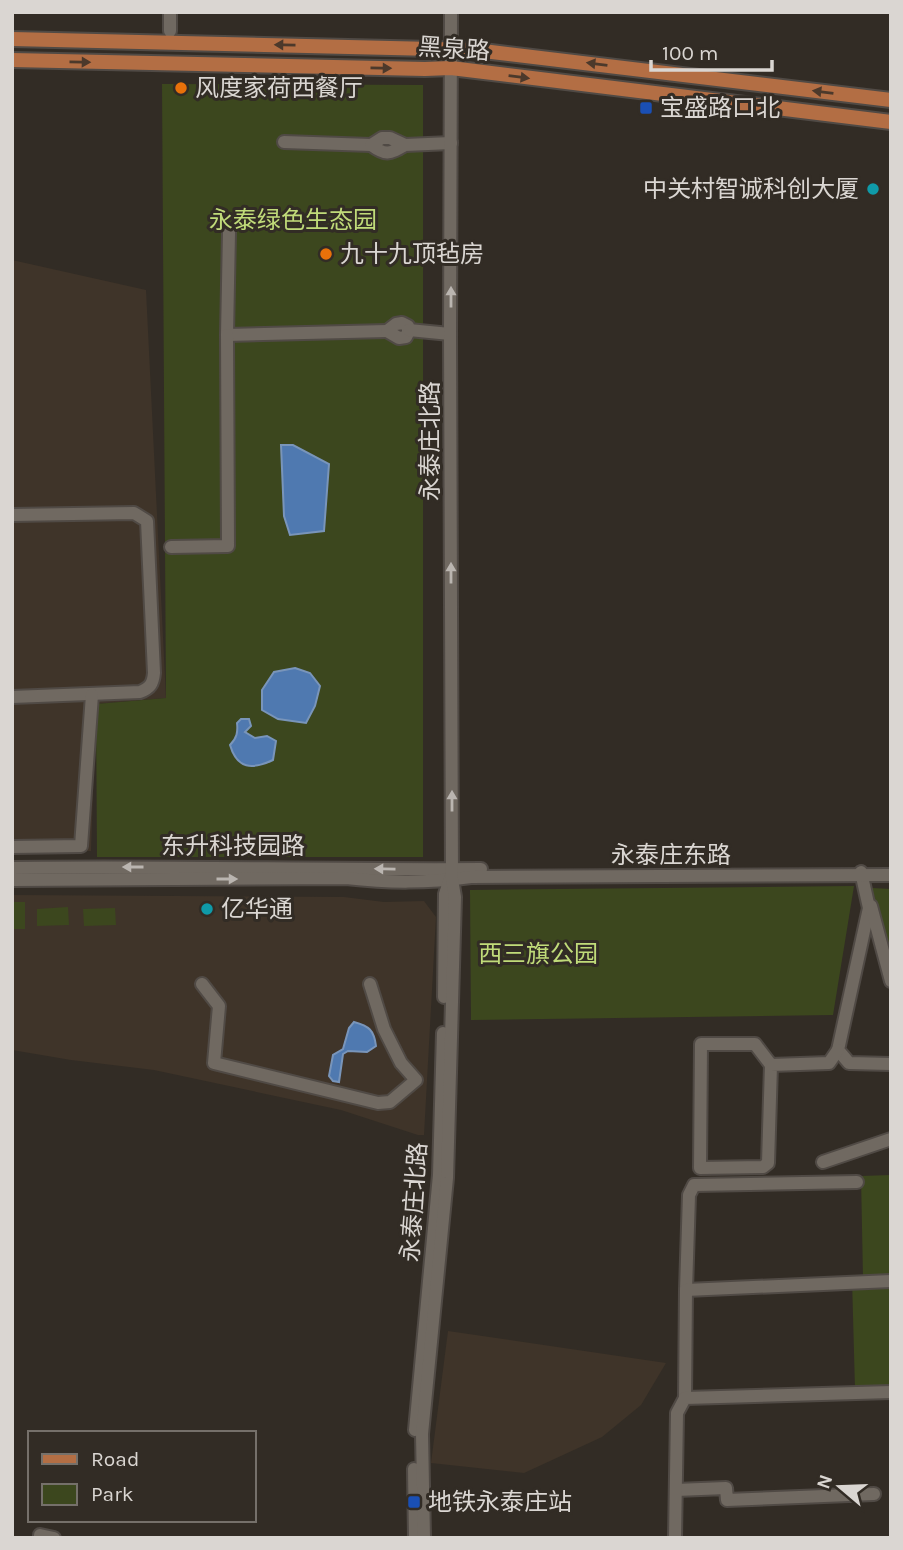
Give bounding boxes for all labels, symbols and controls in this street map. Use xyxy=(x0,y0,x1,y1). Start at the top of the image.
scale bar xyxy=(651,28,772,72)
street label: 黑泉路 xyxy=(417,33,491,65)
one-way arrow xyxy=(273,39,295,51)
text: 100 m xyxy=(662,41,719,65)
one-way arrow xyxy=(70,56,92,67)
one-way arrow xyxy=(586,59,608,70)
one-way arrow xyxy=(371,62,393,74)
one-way arrow xyxy=(508,71,530,82)
place label: 风度家荷西餐厅 xyxy=(195,74,363,102)
marker: 风度家荷西餐厅 xyxy=(173,80,189,96)
one-way arrow xyxy=(812,87,834,98)
place label: 宝盛路口北 xyxy=(660,94,780,122)
marker: 宝盛路口北 xyxy=(638,100,654,116)
place label: 中关村智诚科创大厦 xyxy=(643,175,859,203)
marker: 中关村智诚科创大厦 xyxy=(865,181,881,197)
park label: 永泰绿色生态园 xyxy=(209,206,377,234)
place label: 九十九顶毡房 xyxy=(340,240,484,268)
marker: 九十九顶毡房 xyxy=(318,246,334,262)
one-way arrow xyxy=(445,286,457,308)
street label: 永泰庄北路 xyxy=(416,381,444,501)
one-way arrow xyxy=(445,562,457,584)
one-way arrow xyxy=(446,790,458,812)
street label: 东升科技园路 xyxy=(161,832,305,860)
street label: 永泰庄东路 xyxy=(611,841,731,869)
one-way arrow xyxy=(121,861,143,873)
one-way arrow xyxy=(373,863,395,875)
one-way arrow xyxy=(217,873,239,885)
place label: 亿华通 xyxy=(221,895,293,923)
marker: 亿华通 xyxy=(199,901,215,917)
park label: 西三旗公园 xyxy=(478,940,598,968)
street label: 永泰庄北路 xyxy=(396,1141,432,1263)
legend xyxy=(28,1431,256,1522)
text: Road xyxy=(91,1447,139,1471)
north arrow xyxy=(805,1452,875,1522)
text: N xyxy=(812,1472,837,1492)
text: Park xyxy=(91,1482,134,1506)
place label: 地铁永泰庄站 xyxy=(428,1488,572,1516)
marker: 地铁永泰庄站 xyxy=(406,1494,422,1510)

